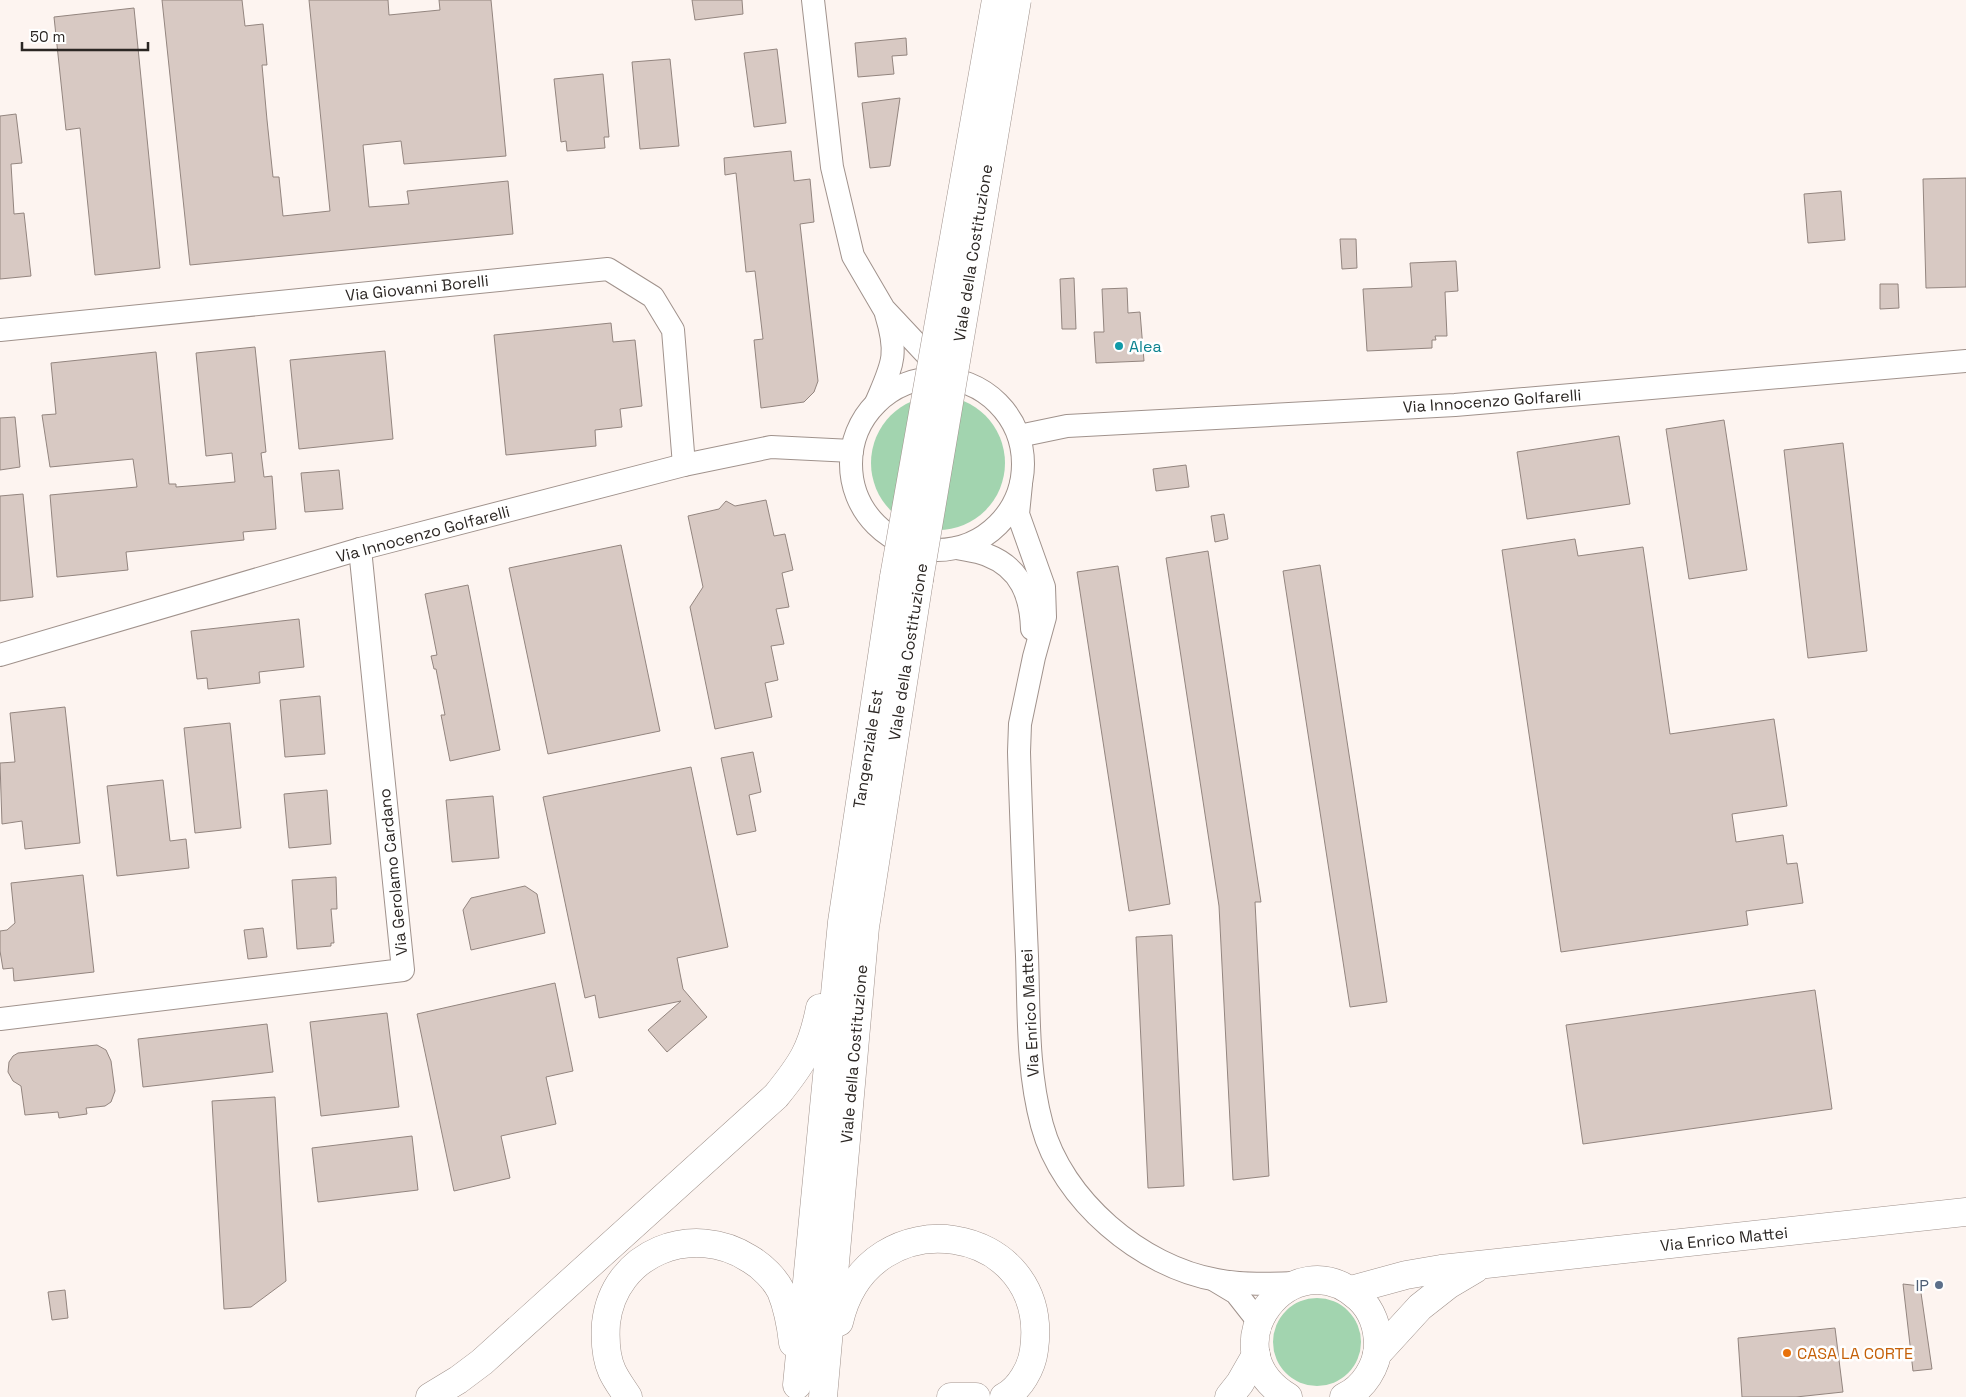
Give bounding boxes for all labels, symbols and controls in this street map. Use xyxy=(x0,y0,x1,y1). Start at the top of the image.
scale bar xyxy=(22,20,149,52)
text: 50 m xyxy=(30,27,65,46)
street label: Viale della Costituzione xyxy=(949,163,997,343)
street label: Via Giovanni Borelli xyxy=(344,270,490,306)
place label: Alea xyxy=(1129,336,1162,357)
marker: Alea xyxy=(1113,340,1125,352)
street label: Via Innocenzo Golfarelli xyxy=(1402,384,1582,418)
street label: Via Innocenzo Golfarelli xyxy=(334,501,512,567)
street label: Viale della Costituzione xyxy=(884,562,932,742)
street label: Tangenziale Est xyxy=(848,688,888,810)
street label: Via Gerolamo Cardano xyxy=(374,787,412,957)
street label: Via Enrico Mattei xyxy=(1016,948,1044,1078)
street label: Viale della Costituzione xyxy=(836,964,872,1144)
street label: Via Enrico Mattei xyxy=(1659,1222,1789,1256)
place label: IP xyxy=(1915,1275,1929,1296)
marker: IP xyxy=(1933,1279,1945,1291)
place label: CASA LA CORTE xyxy=(1797,1343,1913,1364)
marker: CASA LA CORTE xyxy=(1781,1347,1793,1359)

